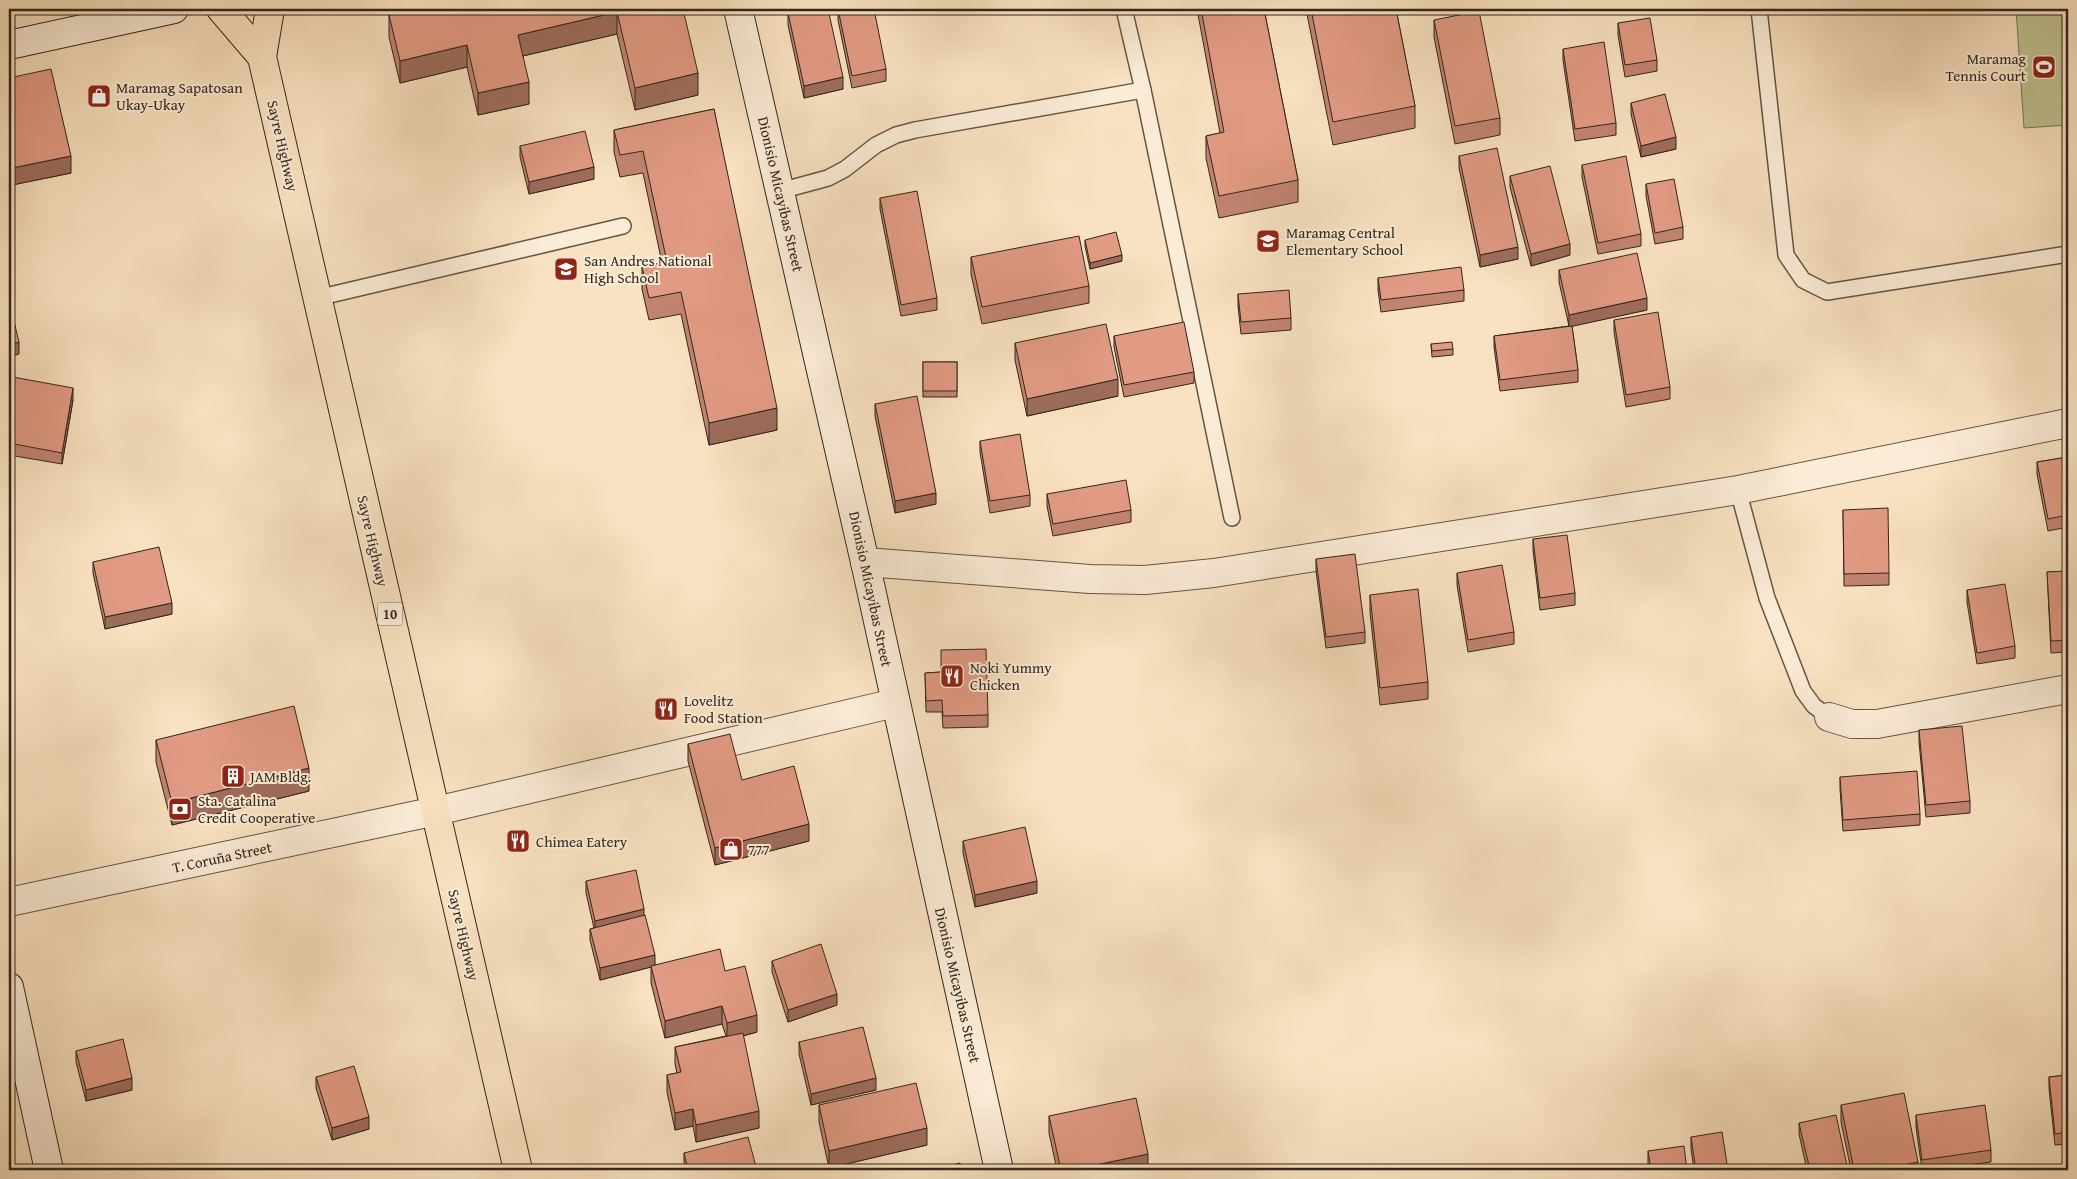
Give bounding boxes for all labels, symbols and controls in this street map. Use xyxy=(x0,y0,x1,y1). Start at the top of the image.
place label: Maramag Tennis Court xyxy=(1945,48,2027,86)
sports icon: Maramag Tennis Court xyxy=(2031,54,2057,80)
place label: Maramag Sapatosan Ukay-Ukay xyxy=(116,77,243,115)
shop icon: Maramag Sapatosan Ukay-Ukay xyxy=(86,83,112,109)
street label: Sayre Highway xyxy=(262,98,304,194)
street label: Dionisio Micayibas Street xyxy=(753,114,809,274)
place label: Maramag Central Elementary School xyxy=(1286,222,1404,260)
school or university icon: Maramag Central Elementary School xyxy=(1255,228,1281,254)
place label: San Andres National High School xyxy=(584,250,712,288)
school or university icon: San Andres National High School xyxy=(553,256,579,282)
street label: Sayre Highway xyxy=(352,493,394,589)
street label: Dionisio Micayibas Street xyxy=(844,509,898,669)
road number: 10 xyxy=(378,602,402,626)
place label: Noki Yummy Chicken xyxy=(970,657,1052,695)
restaurant icon: Noki Yummy Chicken xyxy=(939,663,965,689)
place label: Lovelitz Food Station xyxy=(684,690,763,728)
restaurant icon: Lovelitz Food Station xyxy=(653,696,679,722)
building icon: JAM Bldg. xyxy=(220,763,246,789)
place label: JAM Bldg. xyxy=(248,766,311,787)
place label: Sta. Catalina Credit Cooperative xyxy=(198,790,315,828)
bank icon: Sta. Catalina Credit Cooperative xyxy=(167,796,193,822)
restaurant icon: Chimea Eatery xyxy=(505,828,531,854)
place label: Chimea Eatery xyxy=(536,831,628,852)
street label: T. Coruña Street xyxy=(170,836,274,878)
shop icon: 777 xyxy=(718,836,744,862)
place label: 777 xyxy=(748,839,770,860)
street label: Sayre Highway xyxy=(443,887,485,983)
street label: Dionisio Micayibas Street xyxy=(930,905,986,1065)

